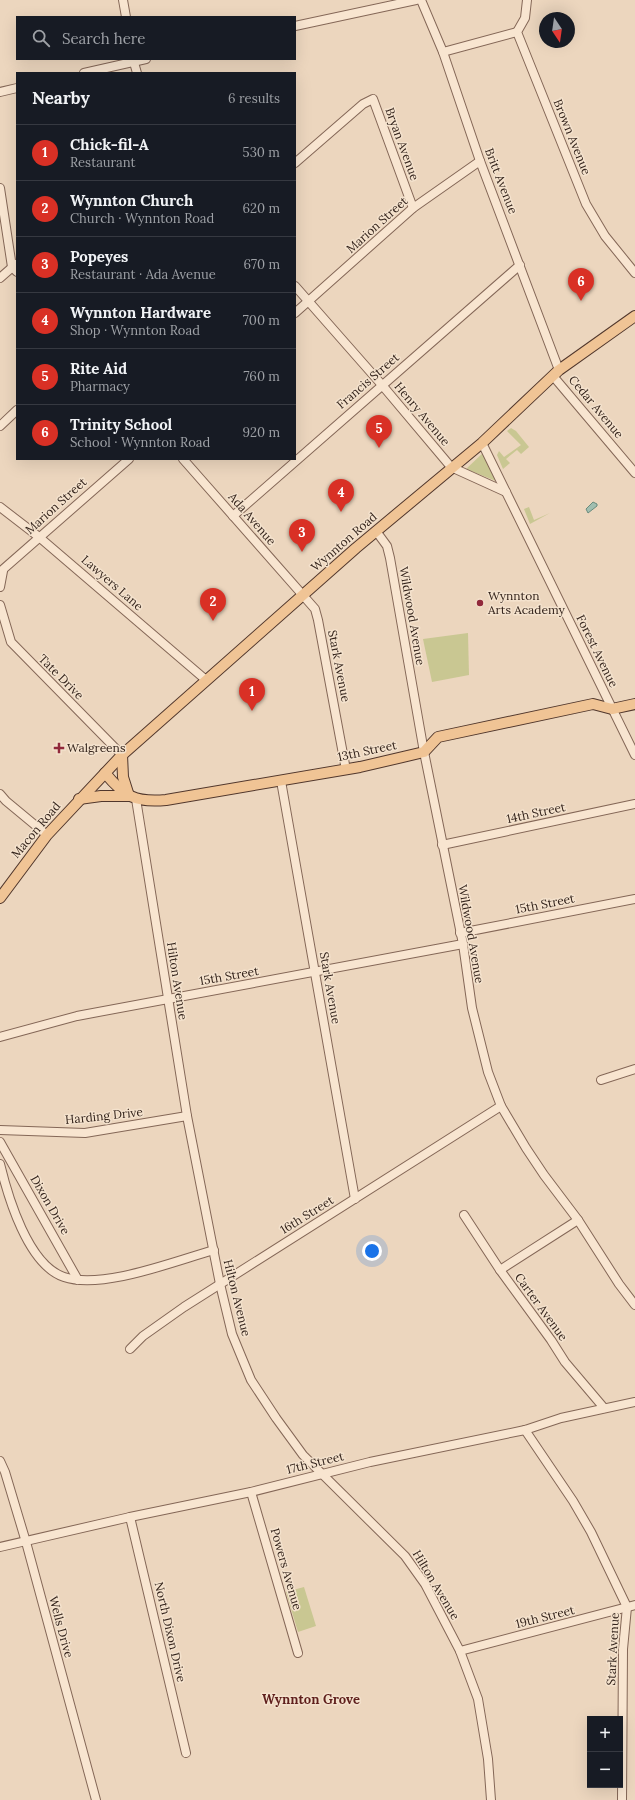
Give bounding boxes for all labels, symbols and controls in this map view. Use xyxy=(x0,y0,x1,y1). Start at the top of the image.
north arrow xyxy=(539,12,575,48)
search box xyxy=(16,16,296,60)
icon: search xyxy=(30,27,52,49)
text: Search here xyxy=(62,29,145,48)
text: Nearby xyxy=(32,87,90,109)
text: 6 results xyxy=(228,90,280,107)
street label: Brown Avenue xyxy=(550,97,595,177)
street label: Bryan Avenue xyxy=(382,105,423,183)
text: Chick-fil-A xyxy=(70,135,149,154)
text: 1 xyxy=(42,144,48,161)
text: 530 m xyxy=(243,144,280,161)
street label: Britt Avenue xyxy=(482,146,521,216)
text: Restaurant xyxy=(70,154,136,171)
text: Wynnton Church xyxy=(70,191,193,210)
street label: Marion Street xyxy=(343,193,411,256)
text: 2 xyxy=(42,200,48,217)
text: 620 m xyxy=(242,200,280,217)
text: Church · Wynnton Road xyxy=(70,210,214,227)
text: Popeyes xyxy=(70,247,128,266)
text: 3 xyxy=(41,256,49,273)
text: 670 m xyxy=(243,256,280,273)
text: Restaurant · Ada Avenue xyxy=(70,266,216,283)
pin: 6 xyxy=(568,268,594,301)
text: Wynnton Hardware xyxy=(70,303,211,322)
text: 4 xyxy=(41,312,49,329)
text: 700 m xyxy=(243,312,280,329)
text: Shop · Wynnton Road xyxy=(70,322,200,339)
street label: Francis Street xyxy=(333,349,402,412)
text: Rite Aid xyxy=(70,359,127,378)
text: 5 xyxy=(41,368,49,385)
text: 760 m xyxy=(243,368,280,385)
street label: Cedar Avenue xyxy=(566,372,627,441)
text: Pharmacy xyxy=(70,378,130,395)
street label: Henry Avenue xyxy=(391,379,454,449)
text: Trinity School xyxy=(70,415,172,434)
pin: 5 xyxy=(366,415,392,448)
text: 6 xyxy=(41,424,49,441)
text: 920 m xyxy=(242,424,280,441)
text: School · Wynnton Road xyxy=(70,434,210,451)
street label: Marion Street xyxy=(22,474,90,537)
pin: 4 xyxy=(328,479,354,512)
street label: Ada Avenue xyxy=(225,489,280,548)
street label: Wynnton Road xyxy=(308,509,380,574)
pin: 3 xyxy=(289,519,315,552)
street label: Lawyers Lane xyxy=(78,552,147,614)
street label: Wildwood Avenue xyxy=(396,565,429,667)
pin: 2 xyxy=(200,588,226,621)
place label: Wynnton Arts Academy xyxy=(487,588,566,617)
marker: Wynnton Arts Academy xyxy=(475,598,485,608)
street label: Forest Avenue xyxy=(573,612,622,690)
street label: Stark Avenue xyxy=(325,629,354,704)
street label: Tate Drive xyxy=(36,651,87,703)
pin: 1 xyxy=(239,678,265,711)
street label: 13th Street xyxy=(336,737,398,764)
place label: Walgreens xyxy=(67,740,126,755)
marker: Walgreens xyxy=(54,743,64,753)
street label: Macon Road xyxy=(8,798,63,861)
street label: 14th Street xyxy=(505,799,567,826)
street label: Wildwood Avenue xyxy=(455,883,488,985)
street label: 15th Street xyxy=(514,890,576,917)
street label: Hilton Avenue xyxy=(164,941,191,1021)
street label: Stark Avenue xyxy=(317,951,344,1026)
street label: 15th Street xyxy=(198,963,260,988)
street label: Harding Drive xyxy=(64,1104,144,1127)
street label: Dixon Drive xyxy=(27,1172,74,1238)
street label: 16th Street xyxy=(277,1192,337,1237)
your location xyxy=(362,1241,382,1261)
street label: Hilton Avenue xyxy=(221,1258,254,1338)
street label: Carter Avenue xyxy=(512,1270,571,1344)
street label: 17th Street xyxy=(284,1448,346,1477)
street label: Powers Avenue xyxy=(268,1526,305,1612)
street label: Hilton Avenue xyxy=(410,1547,463,1623)
street label: North Dixon Drive xyxy=(152,1580,189,1684)
street label: Wells Drive xyxy=(46,1594,77,1660)
street label: 19th Street xyxy=(514,1602,576,1631)
street label: Stark Avenue xyxy=(603,1612,622,1686)
district label: Wynnton Grove xyxy=(262,1691,360,1708)
map controls xyxy=(587,1716,623,1788)
button: + xyxy=(587,1716,623,1752)
button: − xyxy=(587,1752,623,1788)

